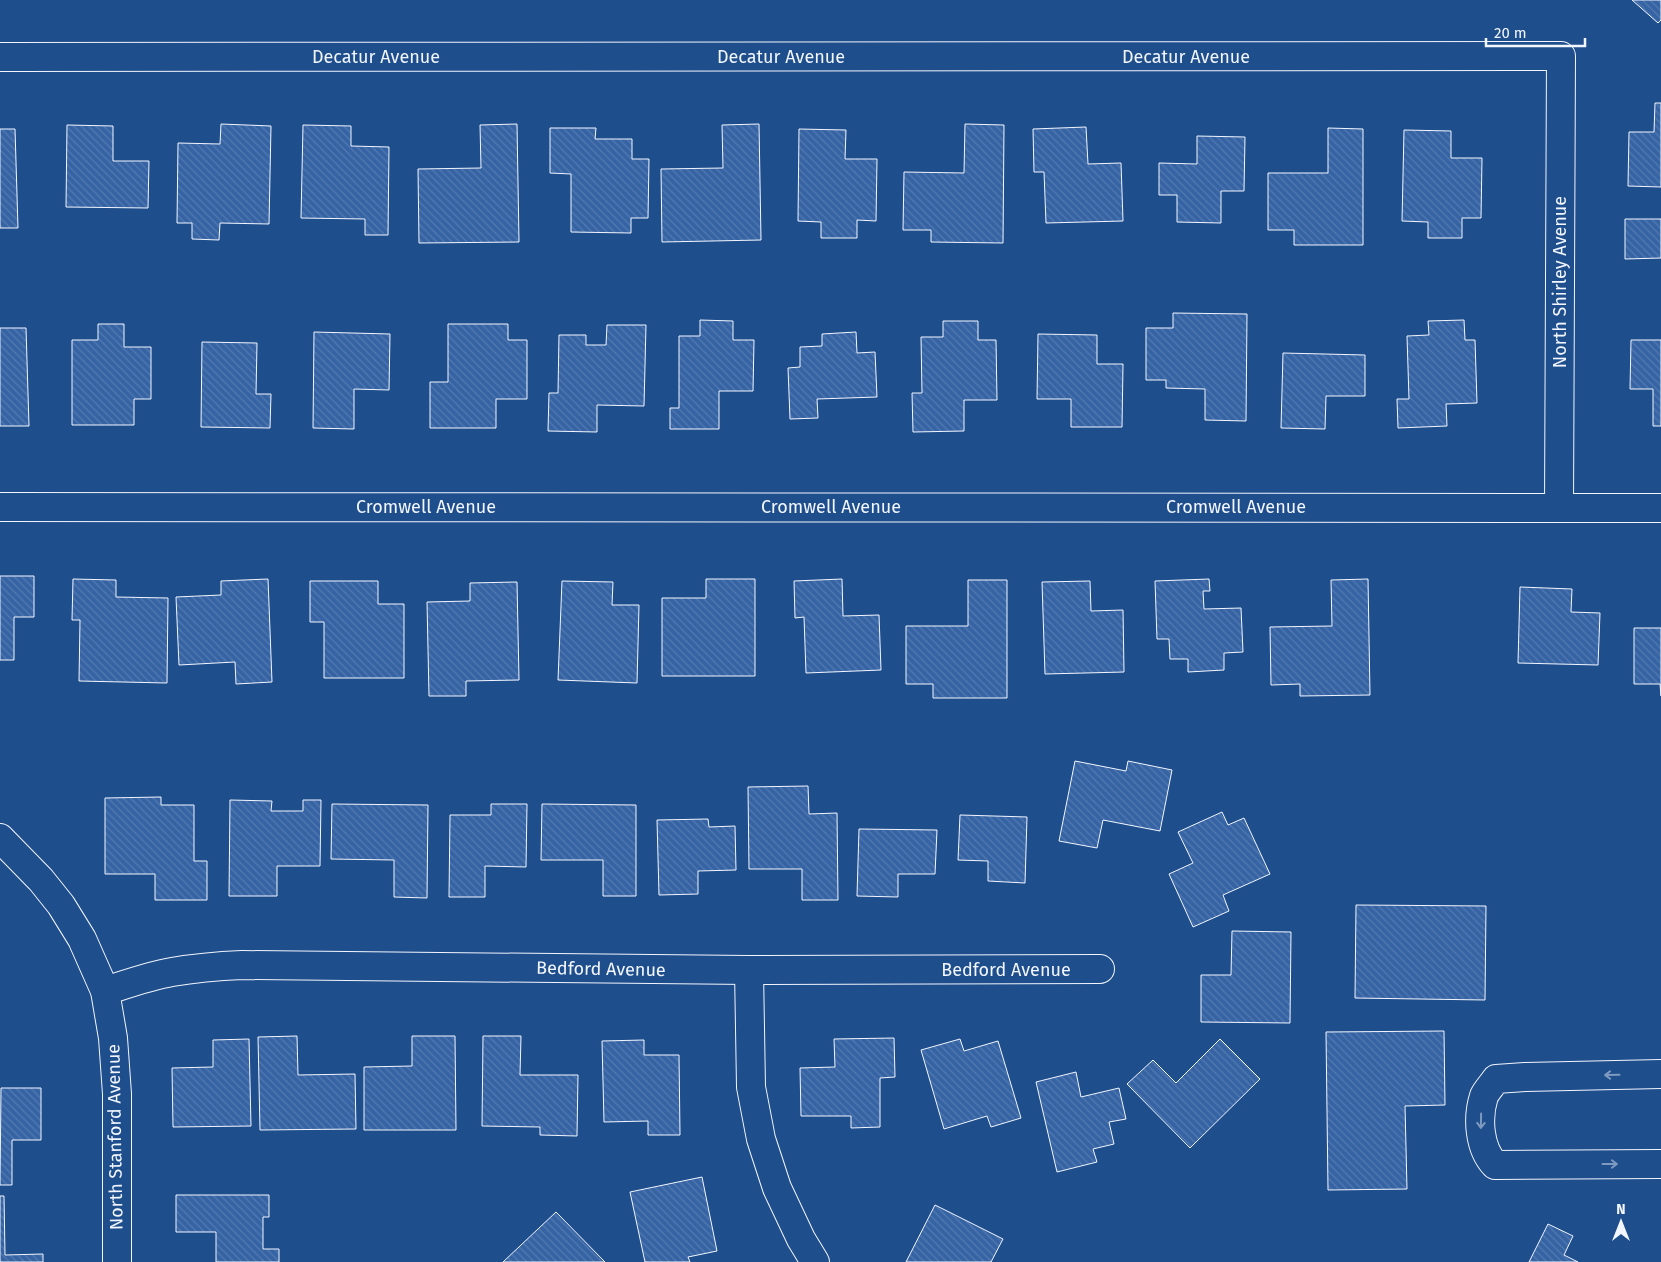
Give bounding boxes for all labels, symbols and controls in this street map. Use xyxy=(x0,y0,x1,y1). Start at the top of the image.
scale bar xyxy=(1486,15,1585,47)
text: 20 m xyxy=(1494,24,1527,42)
street label: Decatur Avenue xyxy=(312,46,440,68)
street label: Decatur Avenue xyxy=(717,46,845,68)
street label: Decatur Avenue xyxy=(1122,46,1250,68)
street label: North Shirley Avenue xyxy=(1549,196,1571,368)
street label: Cromwell Avenue xyxy=(356,496,496,518)
street label: Cromwell Avenue xyxy=(761,496,901,518)
street label: Cromwell Avenue xyxy=(1166,496,1306,518)
street label: Bedford Avenue xyxy=(536,957,666,981)
street label: Bedford Avenue xyxy=(941,959,1071,981)
street label: North Stanford Avenue xyxy=(102,1044,128,1230)
one-way arrow xyxy=(1605,1070,1621,1080)
one-way arrow xyxy=(1476,1113,1486,1129)
one-way arrow xyxy=(1602,1159,1618,1169)
north arrow xyxy=(1596,1197,1646,1247)
text: N xyxy=(1616,1201,1626,1218)

